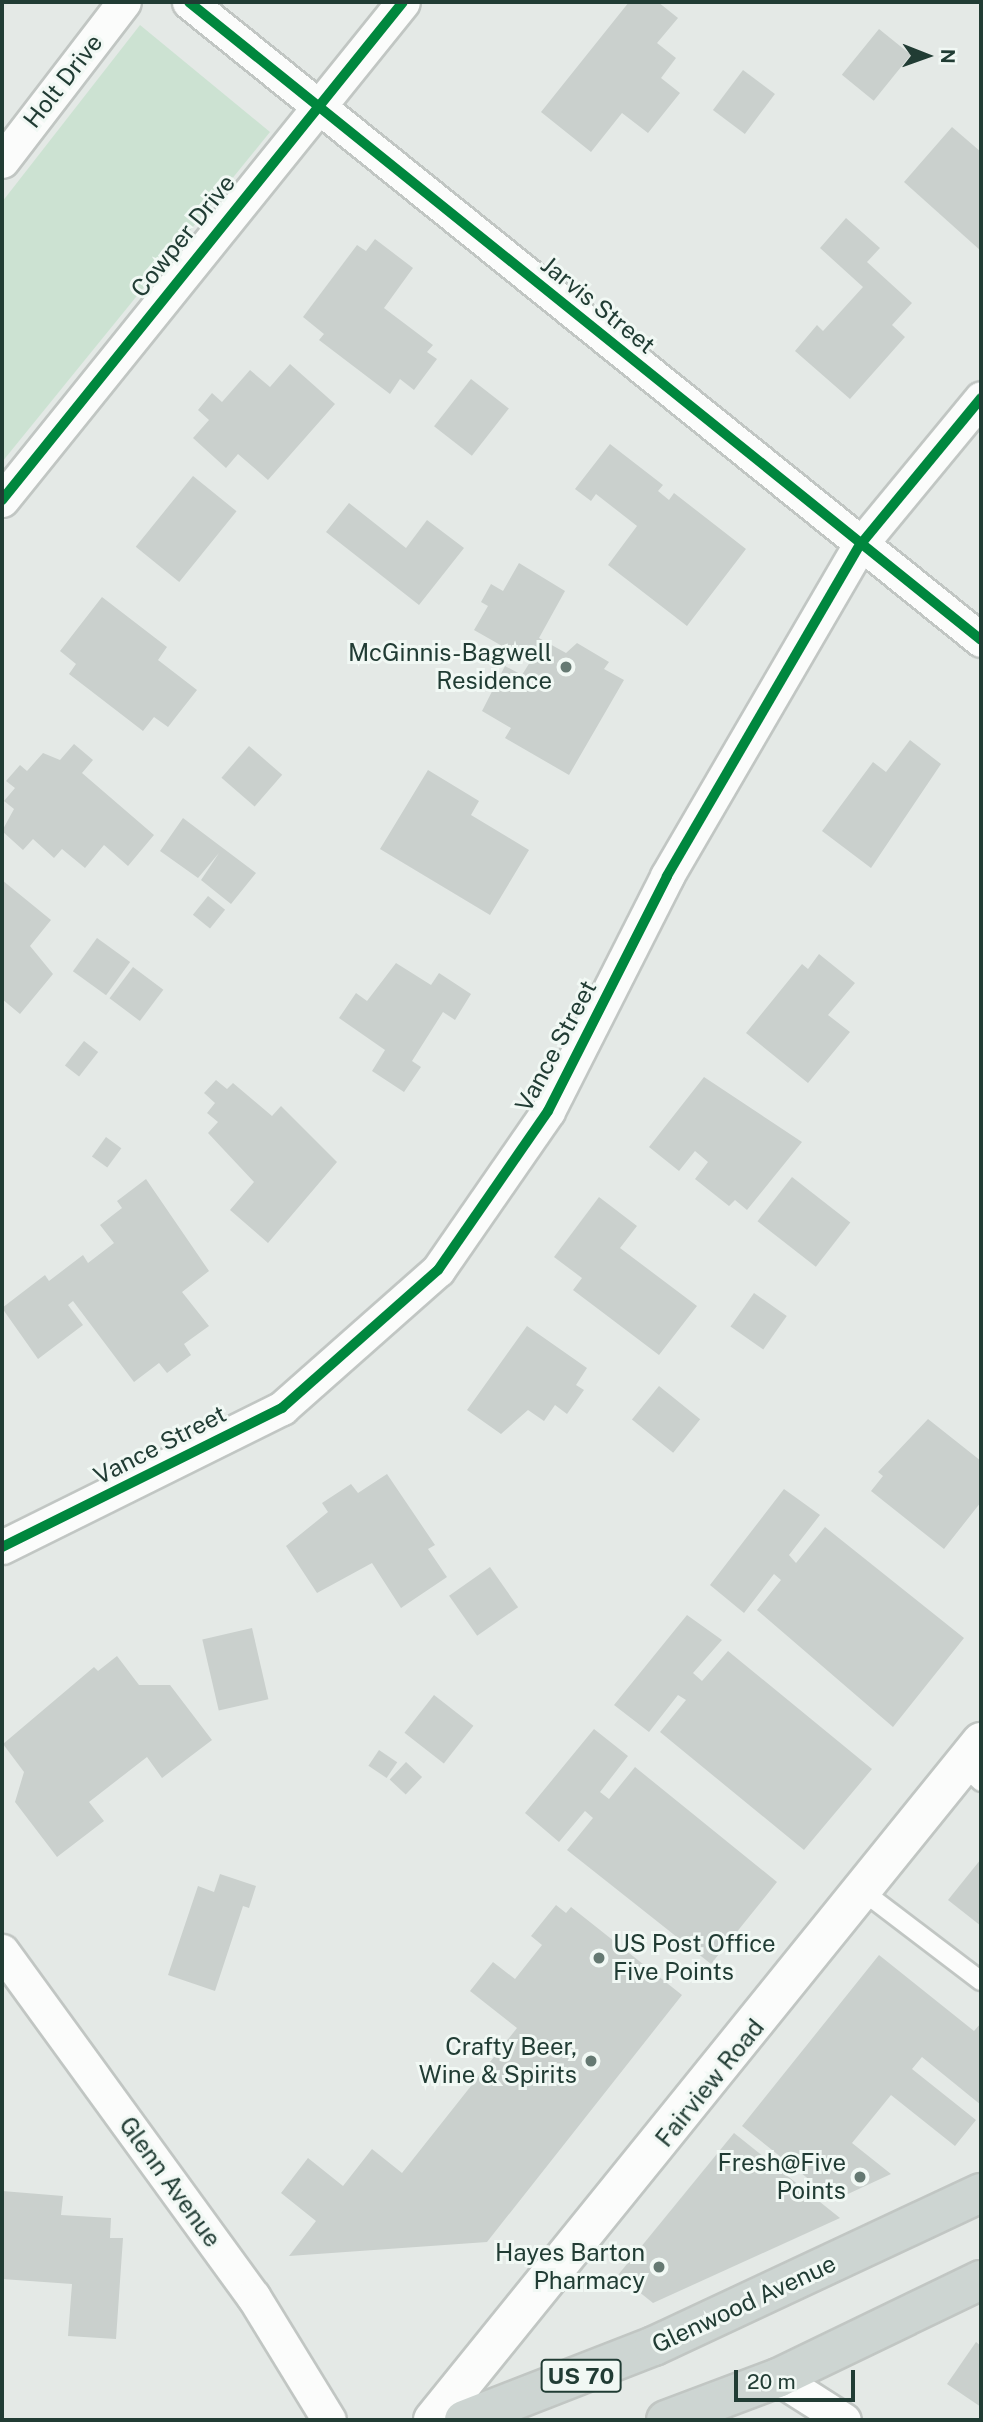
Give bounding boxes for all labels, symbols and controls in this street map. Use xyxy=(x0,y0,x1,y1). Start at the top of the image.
north arrow xyxy=(892,21,962,91)
street label: Holt Drive xyxy=(18,29,108,133)
text: N xyxy=(937,49,959,64)
street label: Cowper Drive xyxy=(125,169,241,303)
street label: Jarvis Street xyxy=(535,250,661,360)
place label: McGinnis-Bagwell Residence xyxy=(348,639,552,695)
marker: McGinnis-Bagwell Residence xyxy=(558,659,574,675)
street label: Vance Street xyxy=(509,975,603,1117)
street label: Vance Street xyxy=(89,1399,231,1491)
place label: US Post Office Five Points xyxy=(613,1930,776,1986)
marker: US Post Office Five Points xyxy=(591,1950,607,1966)
street label: Fairview Road xyxy=(650,2013,770,2153)
place label: Crafty Beer, Wine & Spirits xyxy=(419,2033,577,2089)
marker: Crafty Beer, Wine & Spirits xyxy=(583,2053,599,2069)
street label: Glenn Avenue xyxy=(113,2111,227,2253)
place label: Fresh@Five Points xyxy=(718,2149,846,2205)
marker: Fresh@Five Points xyxy=(852,2169,868,2185)
place label: Hayes Barton Pharmacy xyxy=(495,2239,645,2295)
street label: Glenwood Avenue xyxy=(648,2249,840,2359)
marker: Hayes Barton Pharmacy xyxy=(651,2259,667,2275)
road number: US 70 xyxy=(539,2356,623,2396)
scale bar xyxy=(738,2356,859,2400)
text: 20 m xyxy=(747,2369,796,2394)

